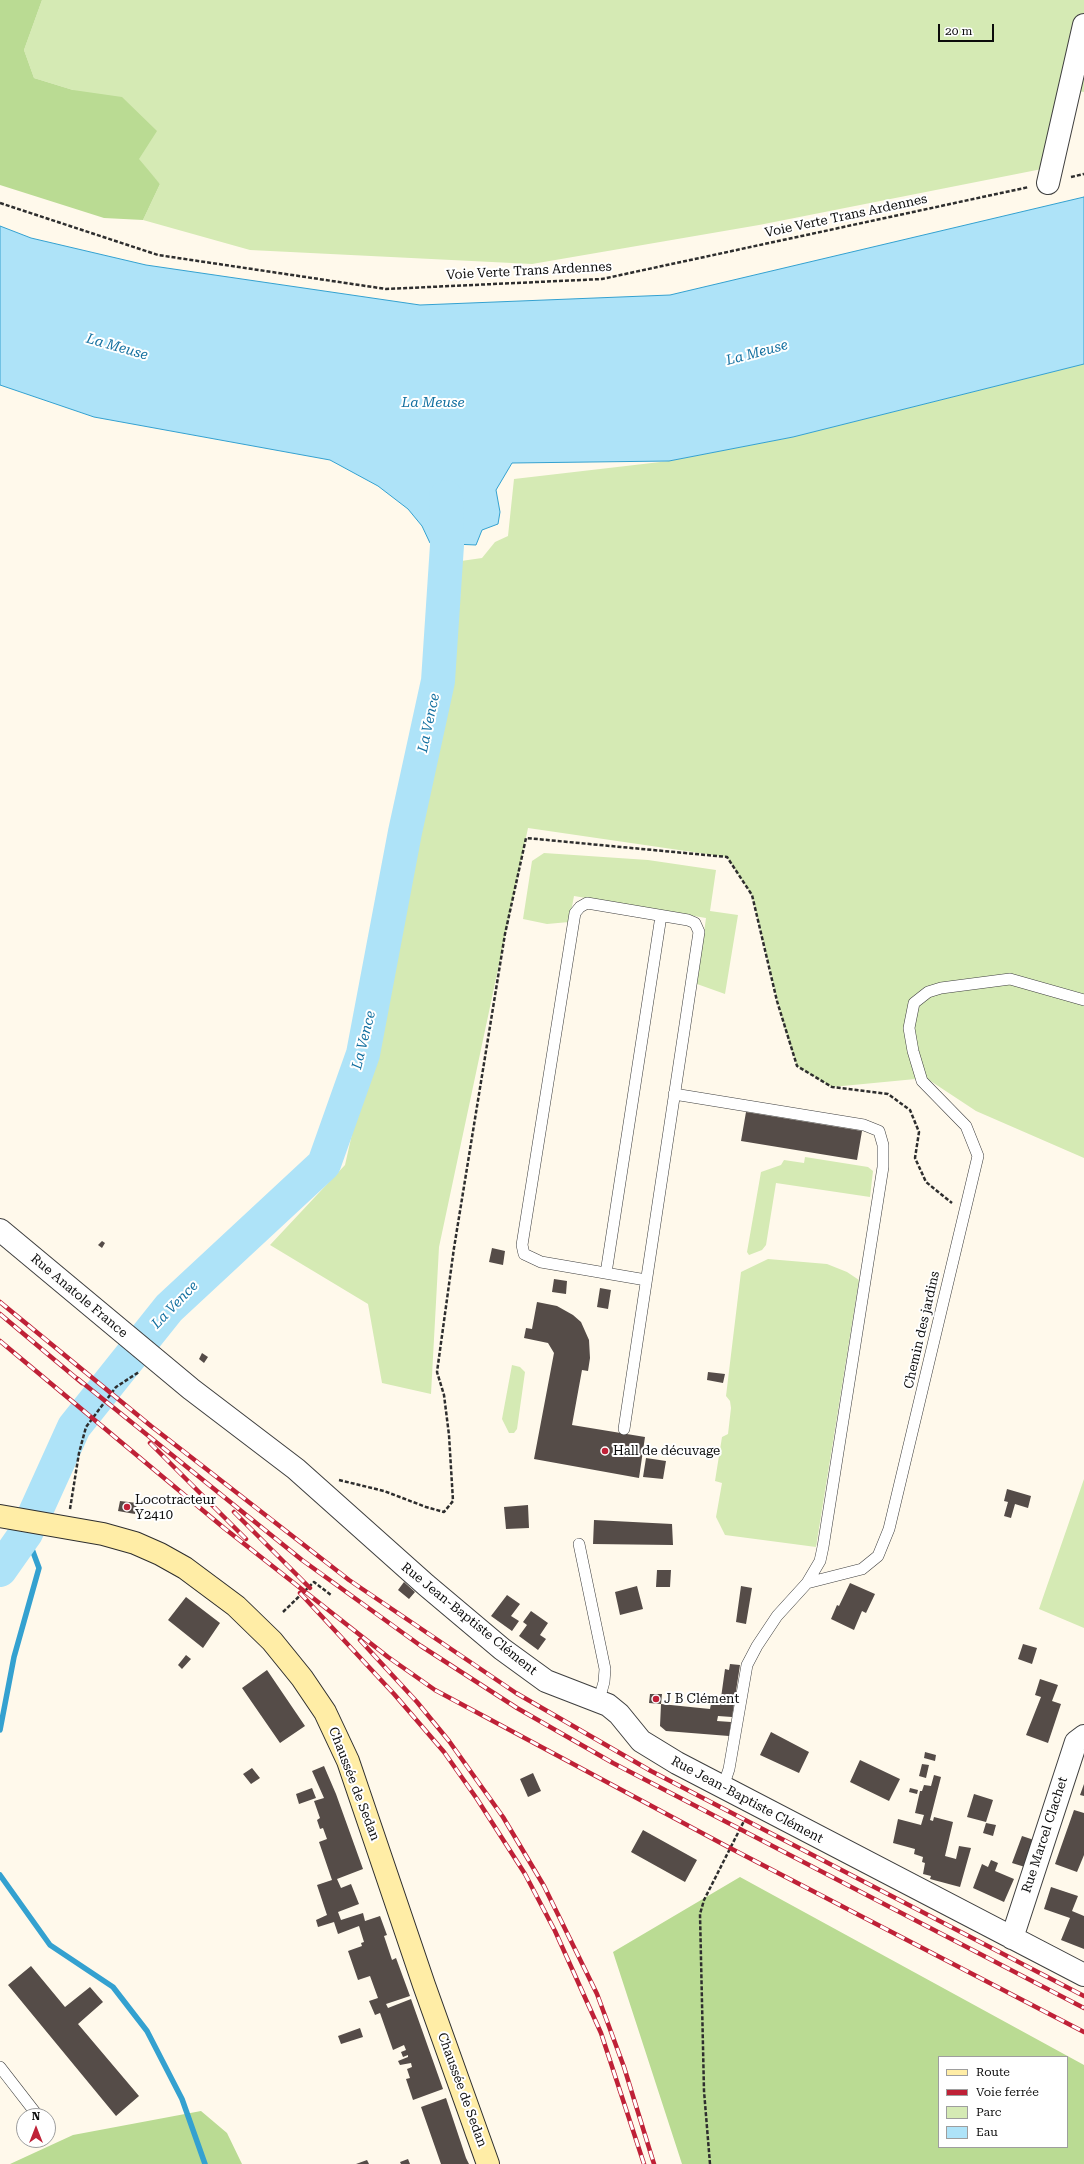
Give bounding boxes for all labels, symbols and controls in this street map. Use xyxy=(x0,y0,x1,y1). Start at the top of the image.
scale bar xyxy=(940,16,996,42)
text: 20 m xyxy=(945,24,972,38)
street label: Voie Verte Trans Ardennes xyxy=(763,191,929,241)
street label: Voie Verte Trans Ardennes xyxy=(446,259,612,283)
water label: La Meuse xyxy=(84,330,150,364)
water label: La Meuse xyxy=(724,337,790,369)
water label: La Meuse xyxy=(401,395,465,411)
water label: La Vence xyxy=(415,692,443,754)
water label: La Vence xyxy=(349,1009,379,1071)
street label: Rue Anatole France xyxy=(27,1251,131,1341)
street label: Chemin des jardins xyxy=(901,1270,943,1390)
water label: La Vence xyxy=(148,1278,202,1332)
place label: Hall de décuvage xyxy=(613,1443,720,1459)
marker: Hall de décuvage xyxy=(600,1446,610,1456)
place label: Locotracteur Y2410 xyxy=(135,1492,216,1523)
marker: Locotracteur Y2410 xyxy=(122,1502,132,1512)
street label: Rue Jean-Baptiste Clément xyxy=(398,1559,540,1679)
place label: J B Clément xyxy=(664,1691,739,1707)
marker: J B Clément xyxy=(651,1694,661,1704)
street label: Chaussée de Sedan xyxy=(325,1725,383,1843)
street label: Rue Jean-Baptiste Clément xyxy=(668,1753,826,1847)
street label: Rue Marcel Clachet xyxy=(1019,1775,1071,1895)
street label: Chaussée de Sedan xyxy=(434,2031,490,2149)
legend xyxy=(938,2056,1068,2148)
text: Route xyxy=(976,2065,1010,2079)
text: Voie ferrée xyxy=(976,2085,1039,2099)
text: Parc xyxy=(976,2105,1001,2119)
north arrow xyxy=(16,2108,56,2148)
text: N xyxy=(32,2110,40,2123)
text: Eau xyxy=(976,2125,998,2139)

